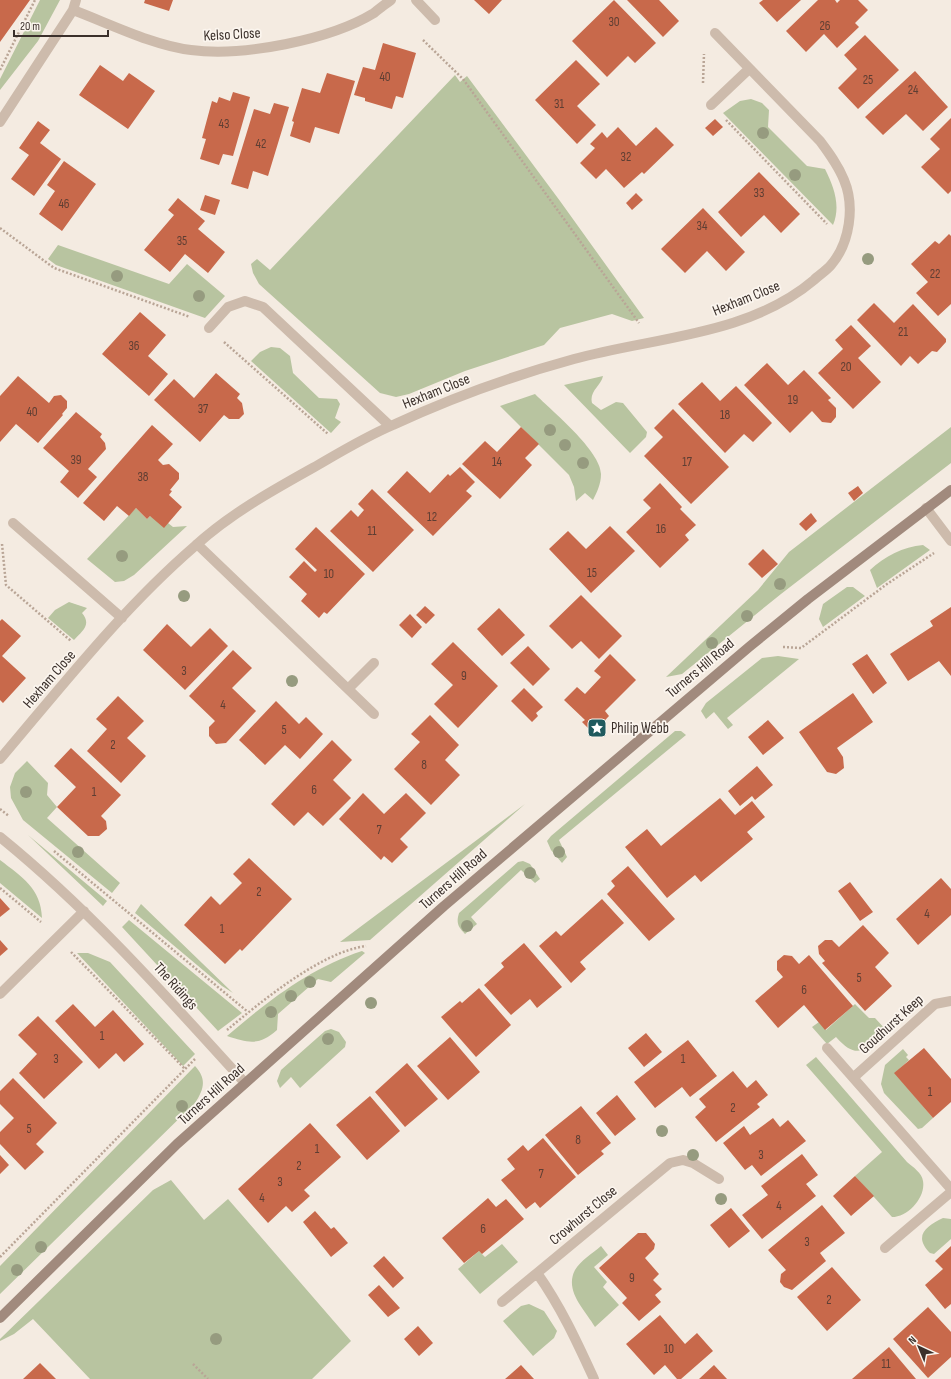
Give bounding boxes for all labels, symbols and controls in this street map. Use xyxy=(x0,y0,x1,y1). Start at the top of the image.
scale bar xyxy=(14,12,108,38)
house number: 30 xyxy=(608,14,620,30)
house number: 26 xyxy=(819,18,831,34)
text: 20 m xyxy=(20,19,40,34)
street label: Kelso Close xyxy=(203,24,261,45)
house number: 40 xyxy=(379,69,391,85)
house number: 25 xyxy=(863,72,873,88)
house number: 24 xyxy=(908,82,919,98)
house number: 31 xyxy=(554,96,564,112)
house number: 43 xyxy=(219,116,229,132)
house number: 42 xyxy=(256,136,266,152)
house number: 32 xyxy=(621,149,631,165)
house number: 33 xyxy=(754,185,764,201)
house number: 46 xyxy=(58,196,70,212)
house number: 34 xyxy=(697,218,708,234)
house number: 35 xyxy=(177,233,187,249)
house number: 22 xyxy=(930,266,940,282)
street label: Hexham Close xyxy=(710,276,783,321)
house number: 21 xyxy=(898,324,908,340)
house number: 36 xyxy=(128,338,140,354)
house number: 20 xyxy=(840,359,852,375)
street label: Hexham Close xyxy=(400,369,473,414)
house number: 19 xyxy=(788,392,798,408)
house number: 37 xyxy=(198,401,209,417)
house number: 40 xyxy=(26,404,38,420)
house number: 18 xyxy=(720,407,730,423)
house number: 39 xyxy=(70,452,82,468)
house number: 14 xyxy=(492,454,503,470)
house number: 17 xyxy=(682,454,693,470)
house number: 38 xyxy=(137,469,149,485)
house number: 12 xyxy=(427,509,437,525)
house number: 16 xyxy=(656,521,666,537)
house number: 11 xyxy=(367,523,377,539)
house number: 15 xyxy=(587,565,597,581)
house number: 10 xyxy=(324,566,334,582)
street label: Turners Hill Road xyxy=(662,634,738,702)
street label: Hexham Close xyxy=(19,646,80,712)
house number: 3 xyxy=(181,663,187,679)
house number: 9 xyxy=(461,668,467,684)
house number: 4 xyxy=(220,697,226,713)
place icon: Philip Webb xyxy=(586,717,608,739)
place label: Philip Webb xyxy=(611,719,669,738)
house number: 5 xyxy=(281,722,287,738)
house number: 2 xyxy=(110,737,116,753)
house number: 8 xyxy=(421,757,427,773)
house number: 6 xyxy=(311,782,317,798)
house number: 1 xyxy=(92,784,97,800)
house number: 7 xyxy=(376,822,382,838)
street label: Turners Hill Road xyxy=(416,845,491,914)
house number: 2 xyxy=(256,884,262,900)
house number: 4 xyxy=(924,906,930,922)
house number: 1 xyxy=(220,921,225,937)
street label: The Ridings xyxy=(149,959,202,1014)
house number: 5 xyxy=(856,970,862,986)
house number: 6 xyxy=(801,982,807,998)
street label: Goudhurst Keep xyxy=(855,990,927,1058)
house number: 1 xyxy=(100,1028,105,1044)
house number: 3 xyxy=(53,1051,59,1067)
house number: 1 xyxy=(681,1051,686,1067)
street label: Turners Hill Road xyxy=(174,1059,249,1129)
house number: 1 xyxy=(928,1084,933,1100)
house number: 2 xyxy=(730,1100,736,1116)
house number: 5 xyxy=(26,1121,32,1137)
house number: 8 xyxy=(575,1132,581,1148)
house number: 1 xyxy=(315,1141,320,1157)
house number: 3 xyxy=(758,1147,764,1163)
house number: 2 xyxy=(296,1158,302,1174)
house number: 7 xyxy=(538,1166,544,1182)
house number: 3 xyxy=(277,1174,283,1190)
street label: Crowhurst Close xyxy=(546,1182,621,1249)
house number: 4 xyxy=(259,1190,265,1206)
house number: 4 xyxy=(776,1198,782,1214)
house number: 6 xyxy=(480,1221,486,1237)
house number: 3 xyxy=(804,1234,810,1250)
house number: 9 xyxy=(629,1270,635,1286)
house number: 2 xyxy=(826,1292,832,1308)
north arrow xyxy=(899,1327,939,1367)
text: N xyxy=(906,1333,919,1347)
house number: 10 xyxy=(664,1341,674,1357)
house number: 11 xyxy=(881,1356,891,1372)

